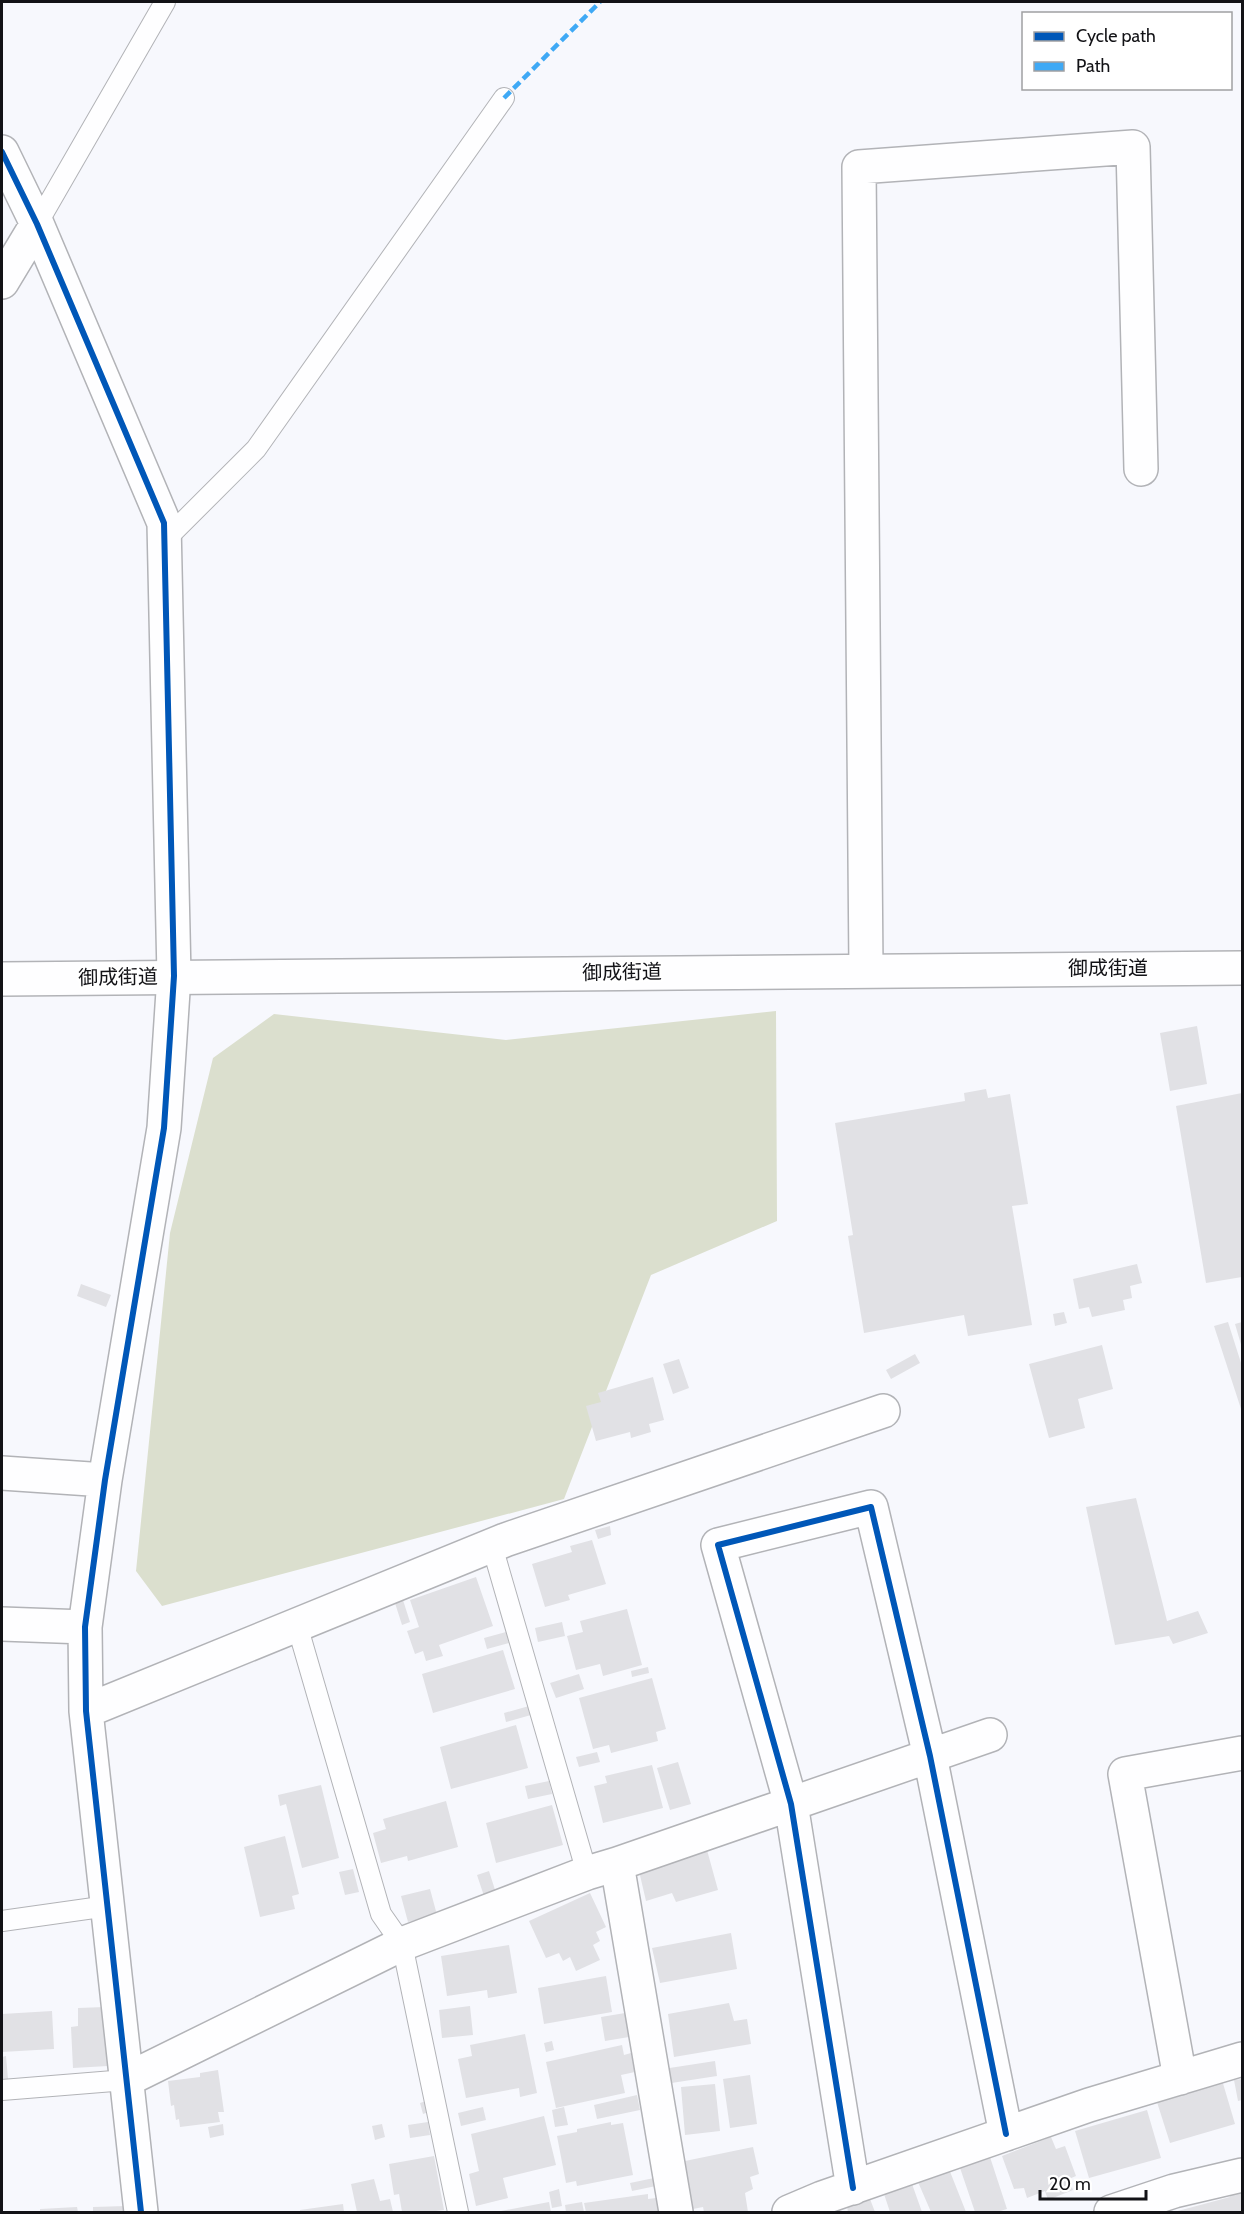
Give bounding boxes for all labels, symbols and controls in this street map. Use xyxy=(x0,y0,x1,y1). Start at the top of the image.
legend xyxy=(1022,12,1232,90)
text: Cycle path xyxy=(1076,25,1156,47)
text: Path xyxy=(1076,55,1110,77)
street label: 御成街道 xyxy=(1068,956,1148,980)
street label: 御成街道 xyxy=(582,959,662,985)
street label: 御成街道 xyxy=(78,964,158,990)
scale bar xyxy=(1040,2163,1146,2201)
text: 20 m xyxy=(1049,2173,1091,2195)

